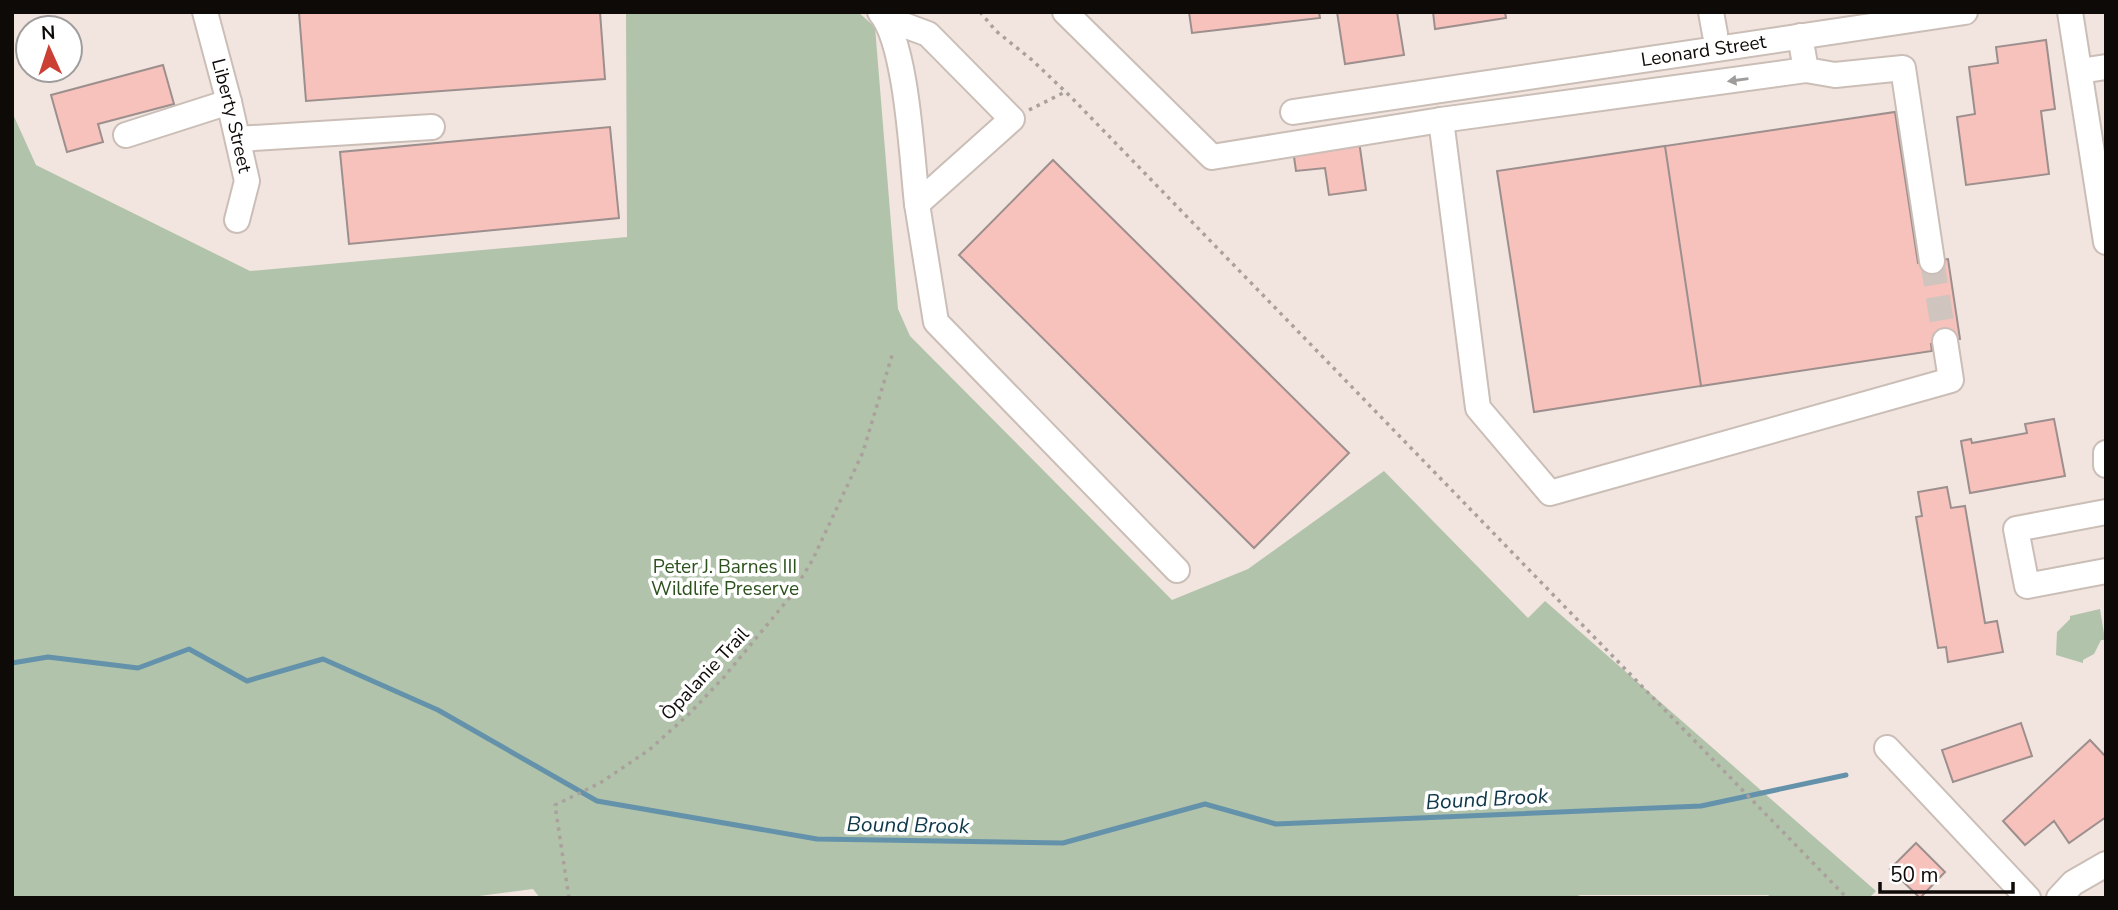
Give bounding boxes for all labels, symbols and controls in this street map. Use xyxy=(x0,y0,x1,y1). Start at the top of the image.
north arrow xyxy=(14,14,84,84)
text: N xyxy=(40,20,56,46)
street label: Leonard Street xyxy=(1639,29,1768,73)
street label: Liberty Street xyxy=(205,56,258,176)
one-way arrow xyxy=(1727,74,1749,85)
park label: Peter J. Barnes III Wildlife Preserve xyxy=(651,554,799,602)
street label: Òpalanie Trail xyxy=(655,622,755,726)
water label: Bound Brook xyxy=(1425,782,1549,816)
water label: Bound Brook xyxy=(846,810,970,840)
scale bar xyxy=(1880,850,2013,894)
text: 50 m xyxy=(1890,861,1939,889)

